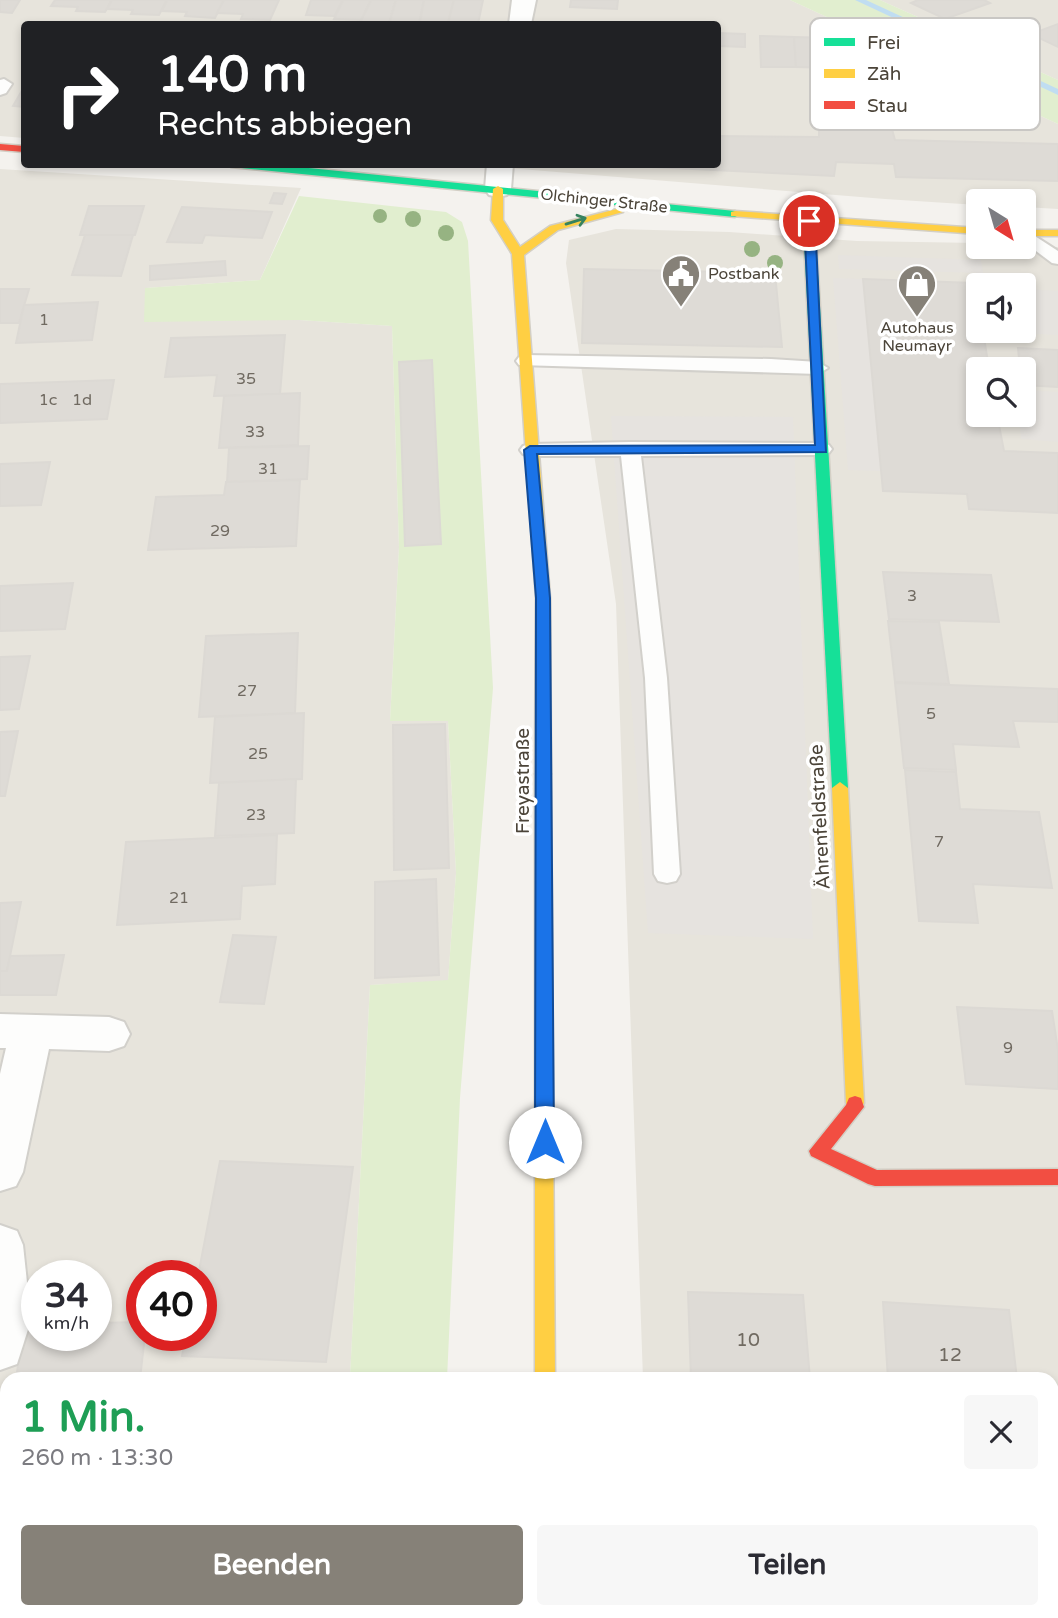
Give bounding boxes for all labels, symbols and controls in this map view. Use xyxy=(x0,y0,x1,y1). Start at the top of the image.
legend xyxy=(810,18,1040,130)
text: Frei xyxy=(867,32,901,54)
text: 140 m xyxy=(157,46,307,105)
icon: right xyxy=(42,49,133,140)
text: Zäh xyxy=(867,63,901,85)
text: Stau xyxy=(867,95,908,117)
text: Rechts abbiegen xyxy=(157,106,412,144)
street label: Olchinger Straße xyxy=(539,184,669,218)
north arrow xyxy=(966,189,1036,259)
map controls xyxy=(966,189,1036,427)
pin xyxy=(779,191,839,251)
icon: arrive xyxy=(790,202,828,240)
one-way arrow xyxy=(565,213,587,226)
public building icon: Postbank xyxy=(660,253,702,308)
shop icon: Autohaus Neumayr xyxy=(896,263,938,318)
place label: Postbank xyxy=(708,264,780,284)
button: sound xyxy=(966,273,1036,343)
house number: 1 xyxy=(39,310,49,330)
place label: Autohaus Neumayr xyxy=(880,318,954,356)
button: search xyxy=(966,357,1036,427)
house number: 35 xyxy=(236,369,256,389)
house number: 1c xyxy=(39,390,57,410)
house number: 1d xyxy=(72,390,92,410)
house number: 33 xyxy=(245,422,265,442)
house number: 31 xyxy=(258,459,278,479)
house number: 29 xyxy=(210,521,230,541)
house number: 3 xyxy=(907,586,917,606)
house number: 27 xyxy=(237,681,257,701)
house number: 5 xyxy=(926,704,936,724)
street label: Freyastraße xyxy=(512,728,534,834)
house number: 25 xyxy=(248,744,268,764)
street label: Ährenfeldstraße xyxy=(805,744,835,890)
house number: 23 xyxy=(246,805,266,825)
house number: 7 xyxy=(934,832,944,852)
house number: 21 xyxy=(169,888,189,908)
house number: 9 xyxy=(1003,1038,1013,1058)
position arrow xyxy=(508,1105,582,1179)
speed limit sign: 40 xyxy=(126,1260,217,1351)
text: 34 xyxy=(45,1275,88,1317)
text: km/h xyxy=(44,1312,89,1334)
house number: 10 xyxy=(736,1329,760,1351)
house number: 12 xyxy=(938,1344,962,1366)
text: 1 Min. xyxy=(21,1392,145,1443)
button: close xyxy=(964,1395,1038,1469)
text: 260 m · 13:30 xyxy=(21,1444,173,1472)
button: Beenden xyxy=(21,1525,523,1605)
button: Teilen xyxy=(537,1525,1038,1605)

